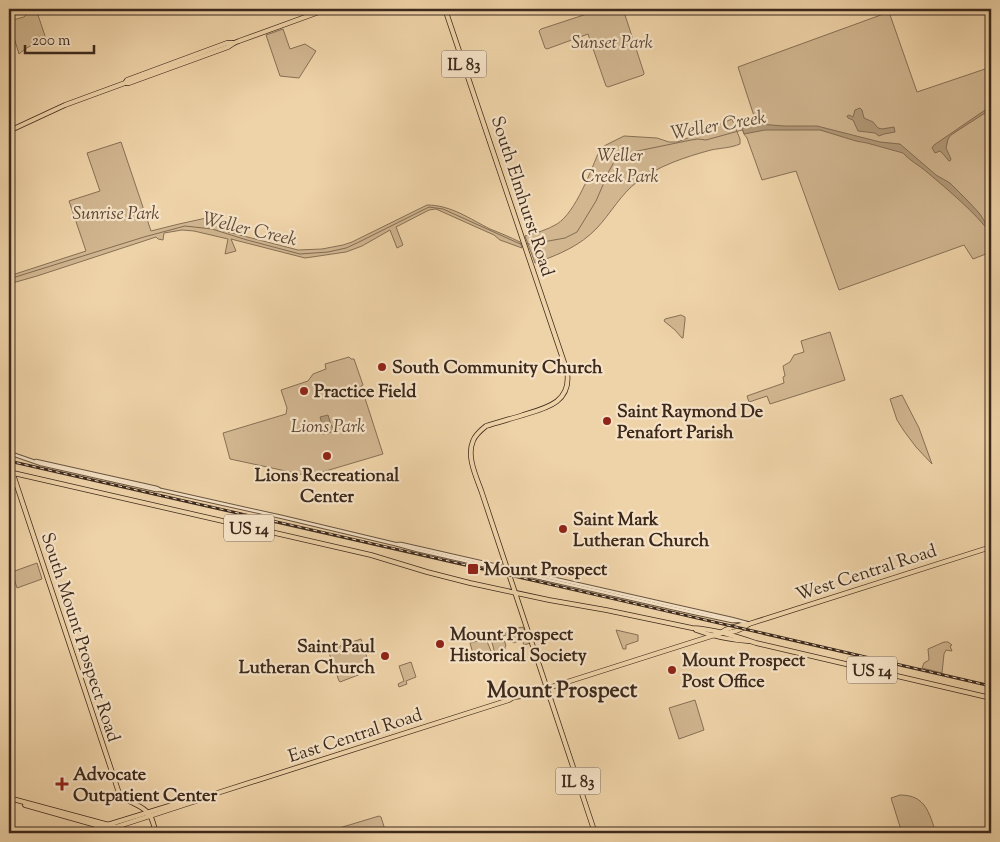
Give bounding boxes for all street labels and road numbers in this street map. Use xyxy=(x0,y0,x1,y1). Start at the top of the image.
road number: IL 83 xyxy=(442,51,486,78)
street label: South Elmhurst Road xyxy=(483,113,559,280)
road number: US 14 xyxy=(224,514,274,542)
street label: South Mount Prospect Road xyxy=(33,530,125,746)
street label: West Central Road xyxy=(793,539,941,609)
road number: US 14 xyxy=(847,656,897,684)
street label: East Central Road xyxy=(285,703,426,771)
road number: IL 83 xyxy=(556,768,600,794)

